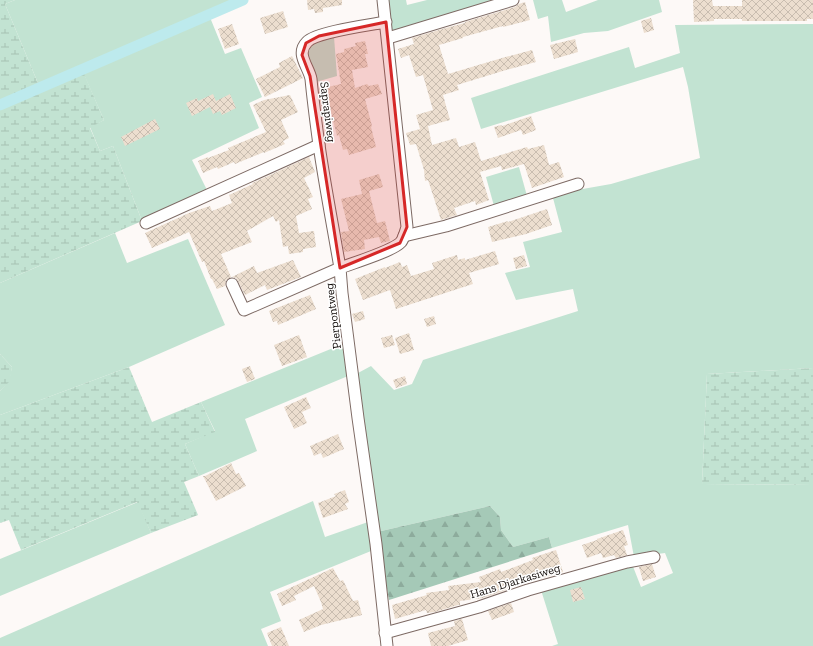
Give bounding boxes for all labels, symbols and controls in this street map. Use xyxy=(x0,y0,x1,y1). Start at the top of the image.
street label: Saprapiweg xyxy=(317,81,339,143)
street label: Pierpontweg xyxy=(322,282,344,350)
street label: Hans Djarkasiweg xyxy=(468,560,563,602)

